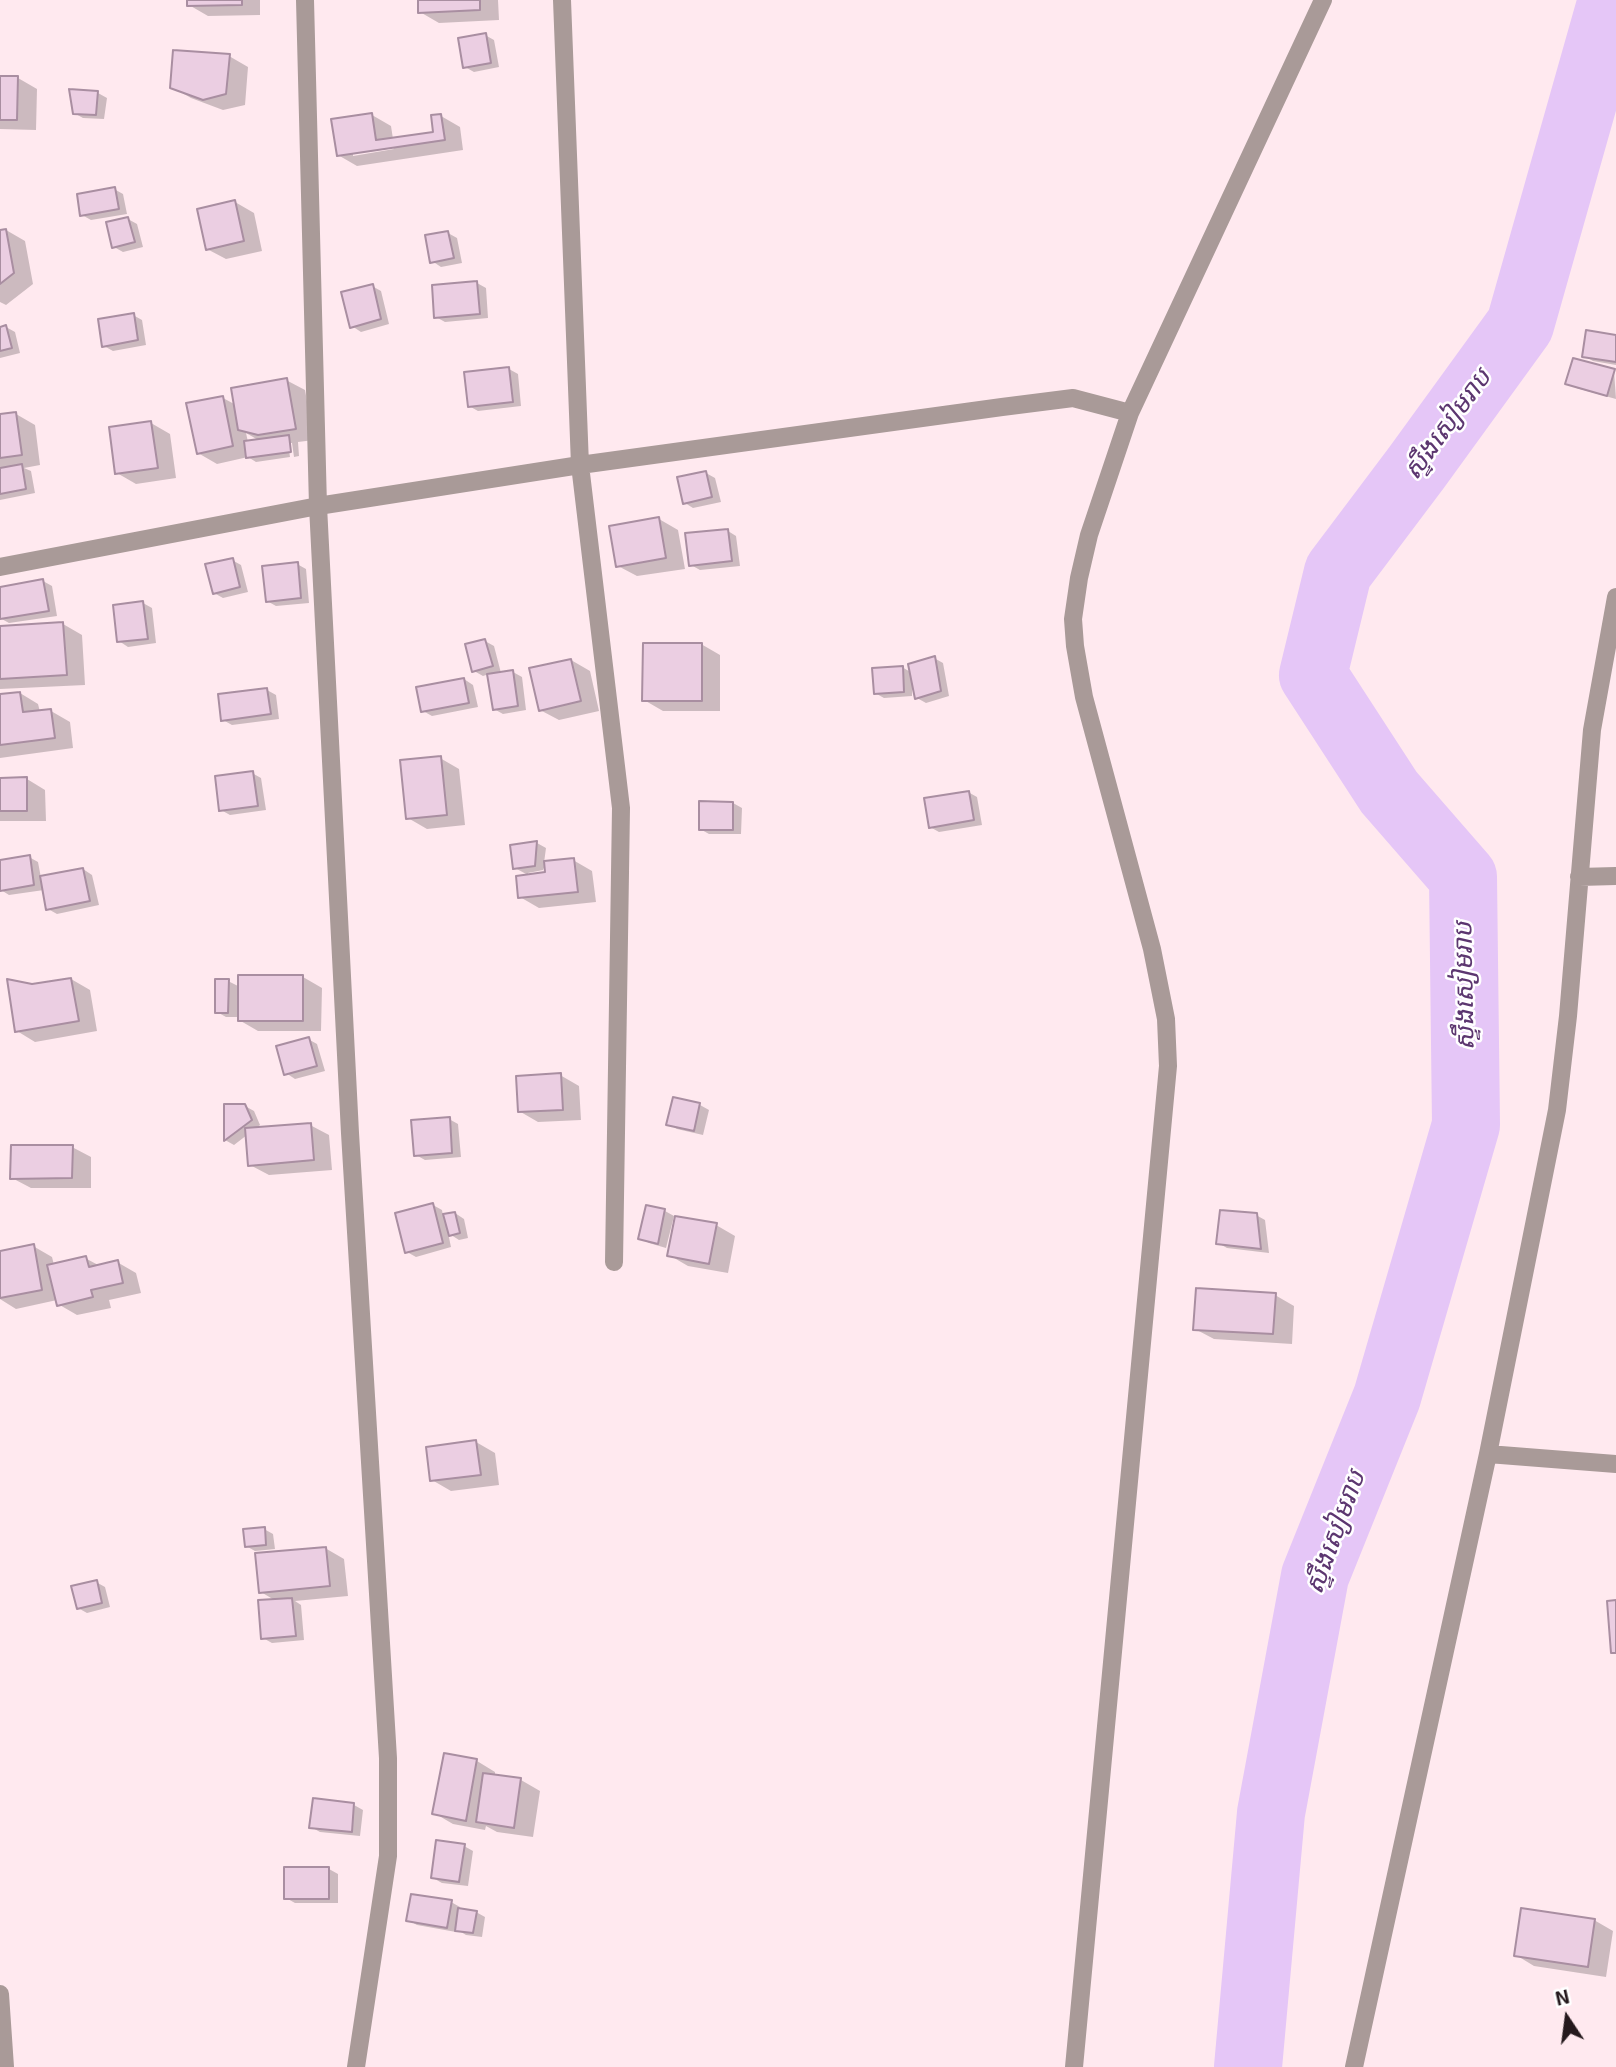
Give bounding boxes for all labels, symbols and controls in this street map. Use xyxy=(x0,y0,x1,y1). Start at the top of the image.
water label: ស្ទឹងសៀមរាប xyxy=(1397,363,1497,485)
water label: ស្ទឹងសៀមរាប xyxy=(1447,921,1481,1051)
water label: ស្ទឹងសៀមរាប xyxy=(1298,1466,1372,1598)
north arrow xyxy=(1532,1983,1602,2053)
text: N xyxy=(1553,1984,1571,2010)

